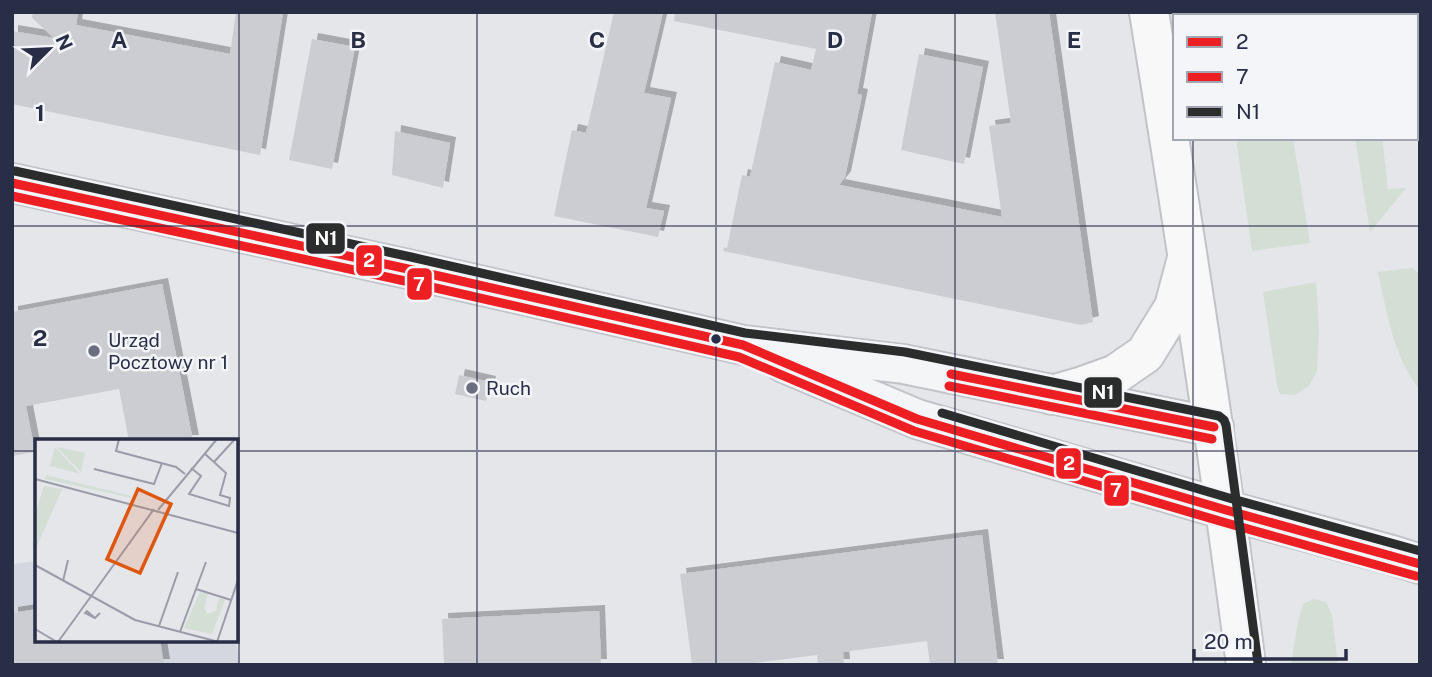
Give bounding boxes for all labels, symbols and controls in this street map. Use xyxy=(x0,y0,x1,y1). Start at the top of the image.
north arrow xyxy=(14,14,84,84)
legend xyxy=(1173,14,1418,140)
text: A xyxy=(111,26,128,53)
text: B xyxy=(350,26,366,53)
text: C xyxy=(589,26,605,53)
text: D xyxy=(827,26,843,53)
text: E xyxy=(1067,26,1081,53)
text: 2 xyxy=(1236,29,1249,54)
text: N xyxy=(51,31,78,53)
text: 7 xyxy=(1236,64,1249,89)
text: 1 xyxy=(35,99,45,126)
text: N1 xyxy=(1236,99,1260,124)
line badge: N1 xyxy=(305,222,346,255)
text: N1 xyxy=(315,227,338,249)
line badge: 2 xyxy=(355,244,383,277)
text: 2 xyxy=(363,249,375,271)
line badge: 7 xyxy=(406,267,433,301)
text: 7 xyxy=(413,273,425,295)
text: 2 xyxy=(33,324,47,351)
place label: Urząd Pocztowy nr 1 xyxy=(108,329,228,373)
unlabelled marker xyxy=(709,332,723,346)
marker: Urząd Pocztowy nr 1 xyxy=(86,343,102,359)
line badge: N1 xyxy=(1083,376,1123,409)
place label: Ruch xyxy=(486,377,531,399)
marker: Ruch xyxy=(464,380,480,396)
text: N1 xyxy=(1092,381,1115,403)
inset map xyxy=(35,439,238,642)
line badge: 2 xyxy=(1055,447,1082,480)
text: 2 xyxy=(1063,452,1075,474)
line badge: 7 xyxy=(1103,474,1130,507)
text: 7 xyxy=(1110,479,1122,501)
scale bar xyxy=(1194,618,1346,662)
text: 20 m xyxy=(1204,629,1253,654)

